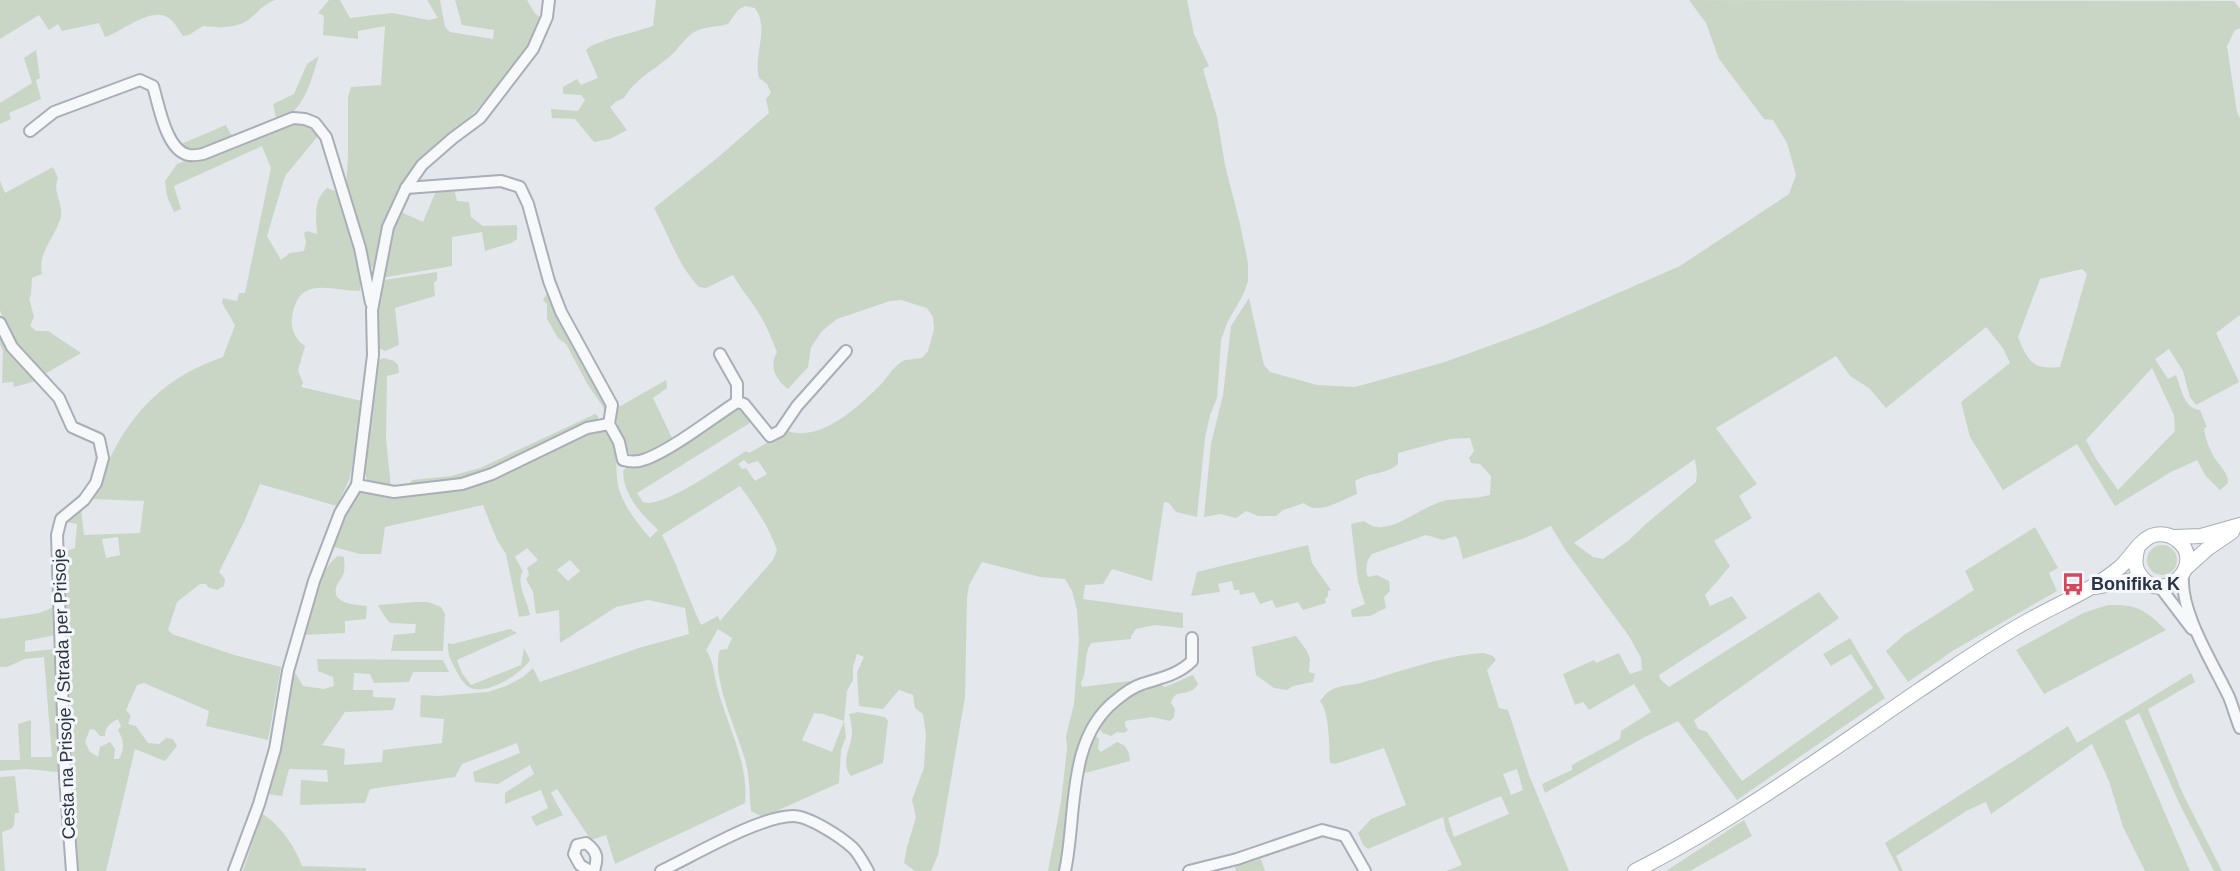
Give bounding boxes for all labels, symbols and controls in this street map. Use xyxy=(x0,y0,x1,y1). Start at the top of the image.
street label: Cesta na Prisoje / Strada per Prisoje xyxy=(49,548,79,840)
bus stop icon: Bonifika K xyxy=(2060,571,2086,597)
place label: Bonifika K xyxy=(2091,574,2180,594)

